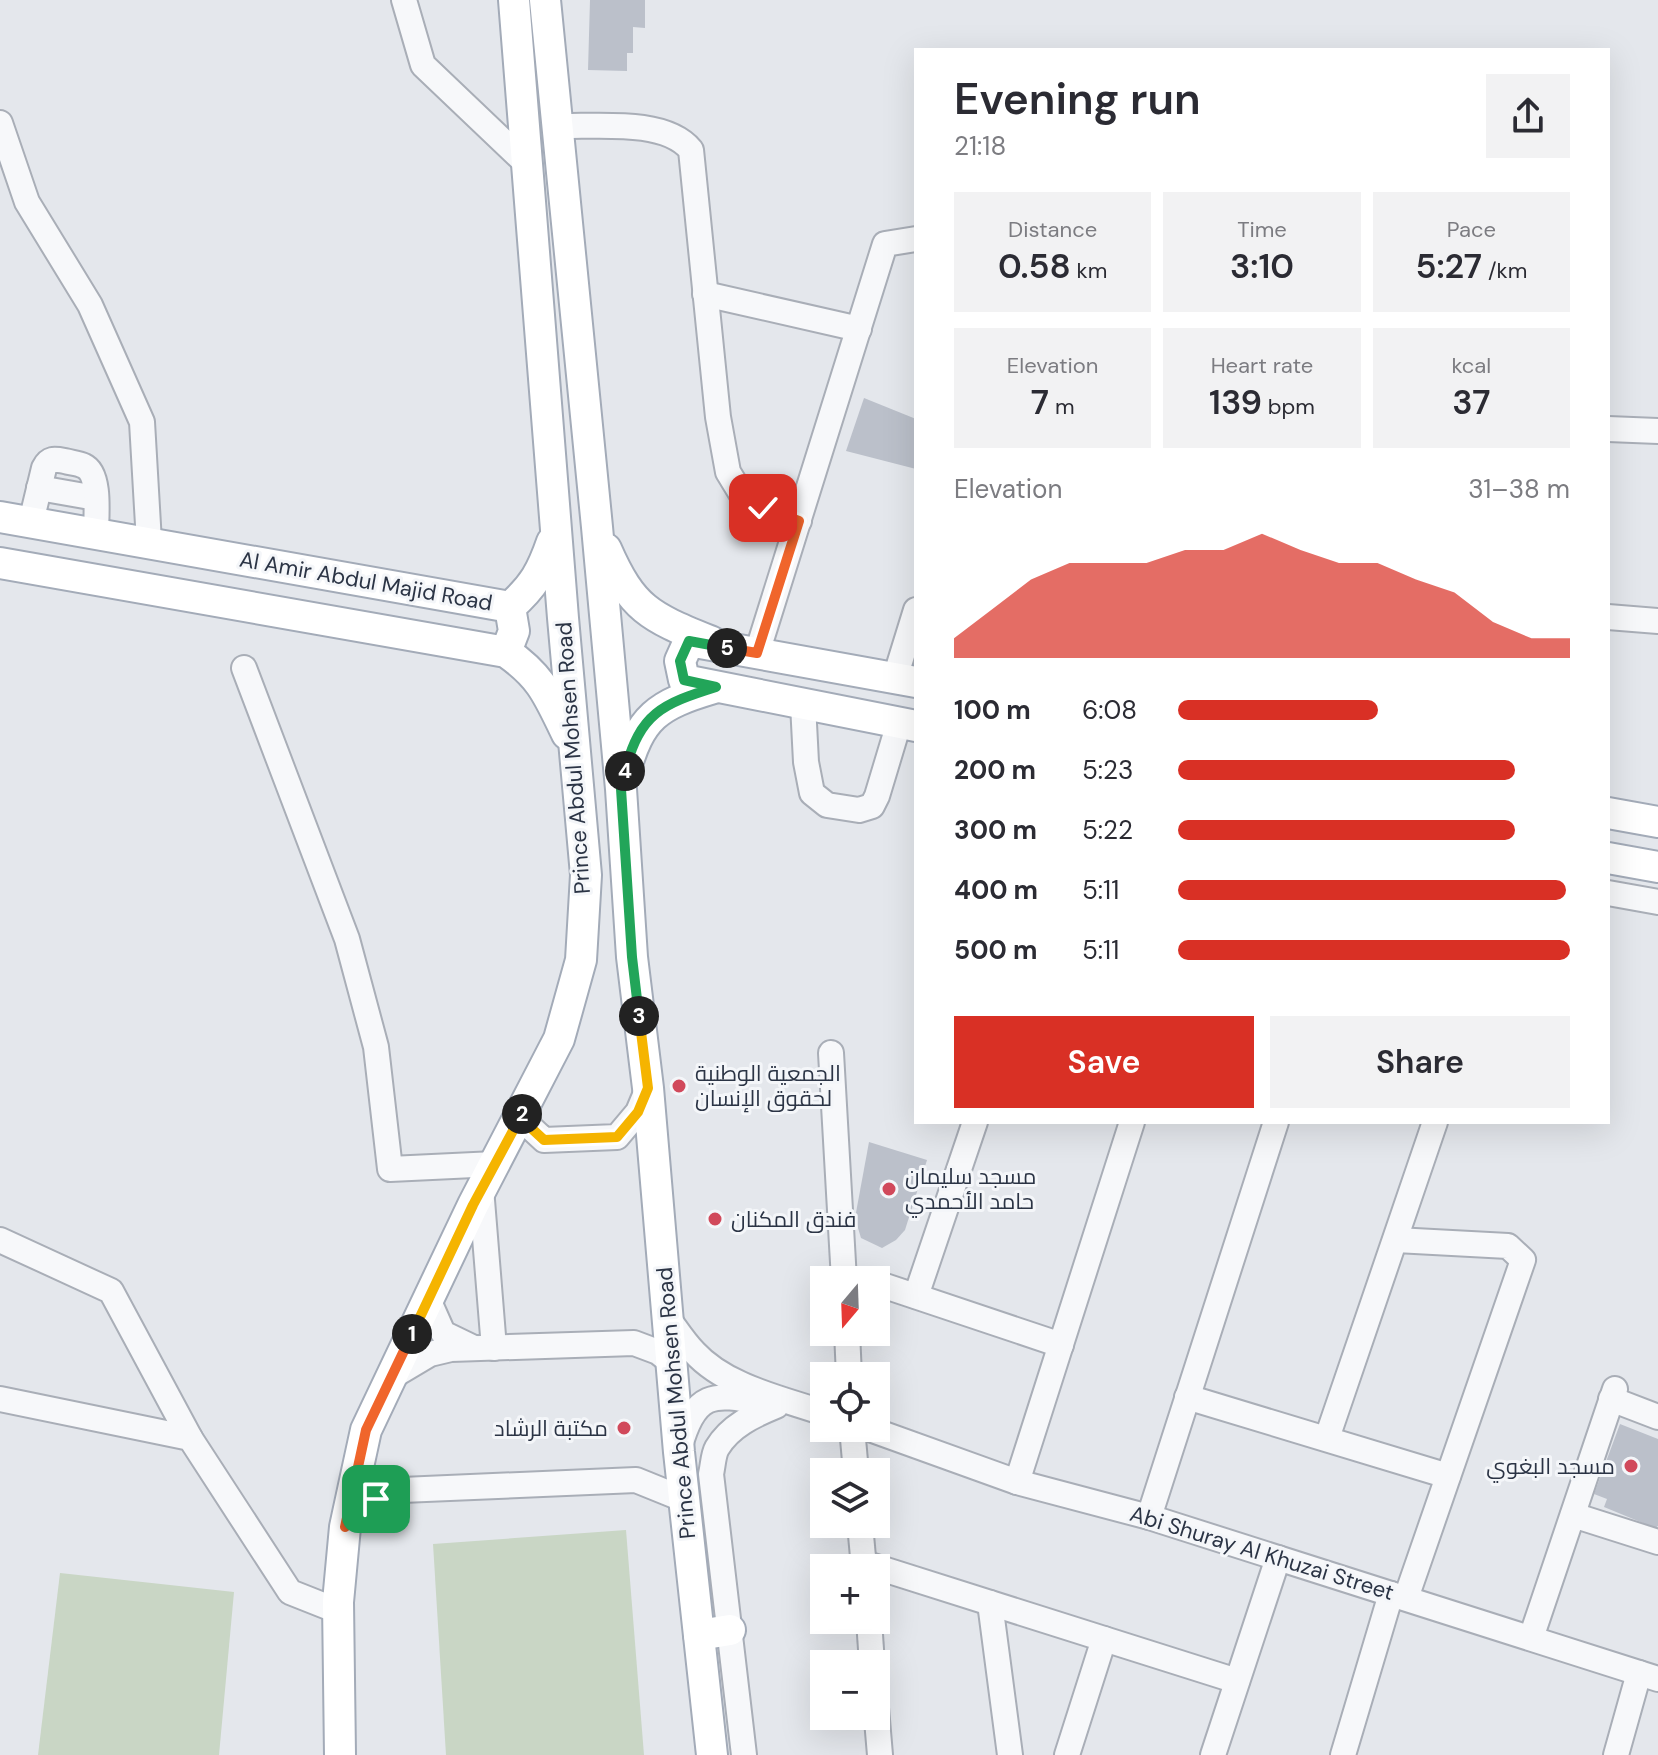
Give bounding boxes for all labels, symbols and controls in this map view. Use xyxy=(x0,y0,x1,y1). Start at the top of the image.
text: Evening run xyxy=(954,70,1201,128)
button: share xyxy=(1486,74,1570,158)
text: 21:18 xyxy=(954,129,1006,163)
text: Distance xyxy=(1008,215,1097,244)
text: Time xyxy=(1237,215,1287,244)
text: Pace xyxy=(1447,215,1496,244)
text: 0.58 xyxy=(998,244,1071,289)
text: 3:10 xyxy=(1230,244,1294,289)
text: 5:27 xyxy=(1415,244,1482,289)
text: km xyxy=(1071,256,1107,285)
text: /km xyxy=(1482,256,1527,285)
text: Elevation xyxy=(1007,351,1099,380)
text: Heart rate xyxy=(1211,351,1313,380)
text: kcal xyxy=(1451,351,1491,380)
text: 7 xyxy=(1031,380,1049,425)
text: 139 xyxy=(1209,380,1262,425)
text: 37 xyxy=(1452,380,1490,425)
text: m xyxy=(1049,392,1075,421)
text: bpm xyxy=(1262,392,1315,421)
text: Elevation xyxy=(954,472,1062,506)
text: 31–38 m xyxy=(1468,472,1570,506)
pin xyxy=(729,474,797,542)
icon: check xyxy=(741,486,785,530)
street label: Al Amir Abdul Majid Road xyxy=(237,544,495,618)
street label: Prince Abdul Mohsen Road xyxy=(549,621,597,895)
pin: 5 xyxy=(707,628,747,668)
text: 5 xyxy=(720,633,734,662)
text: 100 m xyxy=(954,693,1031,727)
text: 6:08 xyxy=(1082,693,1137,727)
pin: 4 xyxy=(605,751,645,791)
text: 200 m xyxy=(954,753,1036,787)
text: 5:23 xyxy=(1082,753,1133,787)
text: 4 xyxy=(618,756,632,785)
text: 300 m xyxy=(954,813,1037,847)
text: 5:22 xyxy=(1082,813,1133,847)
text: 400 m xyxy=(954,873,1038,907)
text: 5:11 xyxy=(1082,873,1119,907)
text: 500 m xyxy=(954,933,1037,967)
text: 5:11 xyxy=(1082,933,1119,967)
pin: 3 xyxy=(619,996,659,1036)
text: 3 xyxy=(632,1001,646,1030)
button: Save xyxy=(954,1016,1254,1108)
button: Share xyxy=(1270,1016,1570,1108)
place label: الجمعية الوطنية لحقوق الإنسان xyxy=(695,1059,841,1113)
marker: الجمعية الوطنية لحقوق الإنسان xyxy=(670,1077,688,1095)
pin: 2 xyxy=(502,1094,542,1134)
text: 2 xyxy=(516,1099,528,1128)
place label: مسجد سليمان حامد الأحمدي xyxy=(905,1162,1036,1218)
marker: مسجد سليمان حامد الأحمدي xyxy=(880,1180,898,1198)
place label: فندق المكنان xyxy=(731,1205,856,1234)
marker: فندق المكنان xyxy=(706,1210,724,1228)
street label: Prince Abdul Mohsen Road xyxy=(650,1266,702,1540)
north arrow xyxy=(810,1266,890,1346)
map controls xyxy=(810,1266,890,1730)
pin: 1 xyxy=(392,1314,432,1354)
text: 1 xyxy=(408,1319,416,1348)
button: locate xyxy=(810,1362,890,1442)
place label: مكتبة الرشاد xyxy=(494,1414,608,1443)
marker: مكتبة الرشاد xyxy=(615,1419,633,1437)
place label: مسجد البغوي xyxy=(1486,1452,1615,1483)
marker: مسجد البغوي xyxy=(1622,1457,1640,1475)
button: layers xyxy=(810,1458,890,1538)
pin xyxy=(342,1465,410,1533)
icon: arrive xyxy=(354,1477,398,1521)
street label: Abi Shuray Al Khuzai Street xyxy=(1127,1499,1397,1607)
button: + xyxy=(810,1554,890,1634)
button: − xyxy=(810,1650,890,1730)

